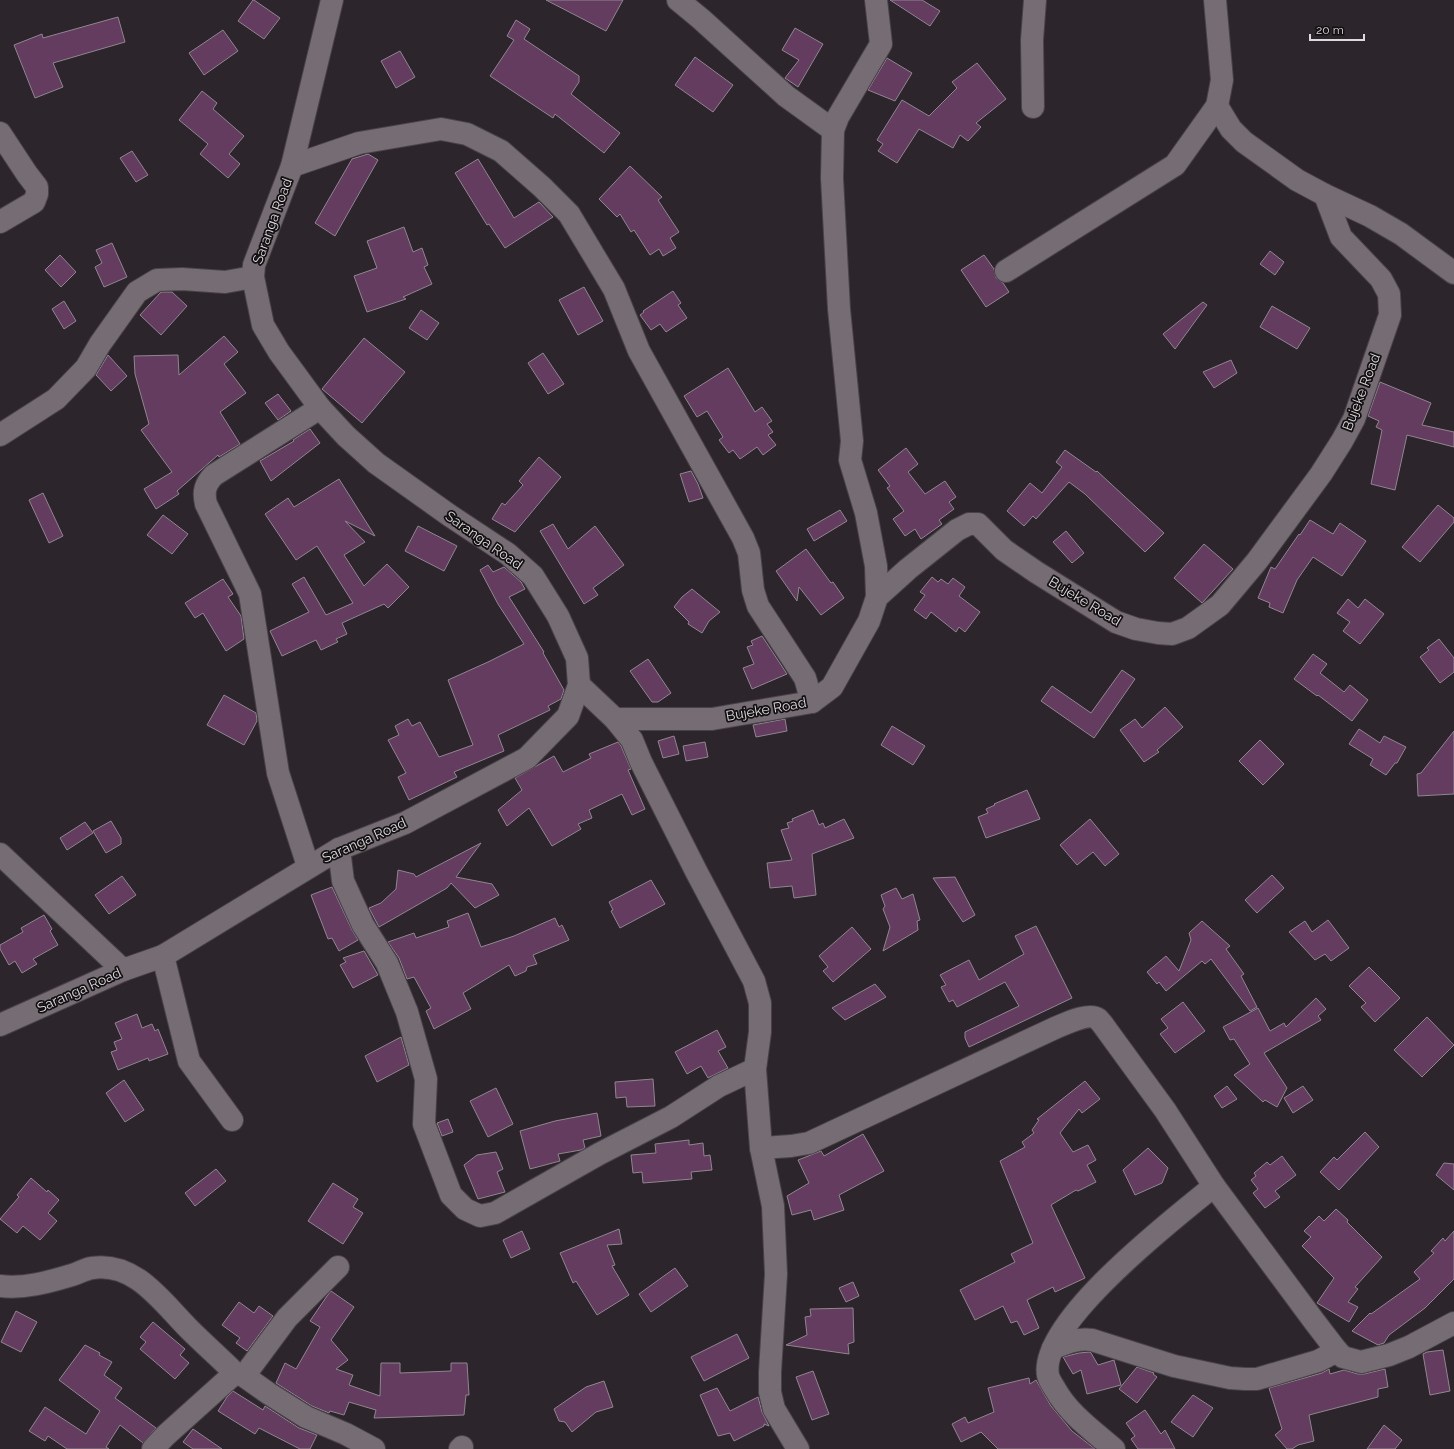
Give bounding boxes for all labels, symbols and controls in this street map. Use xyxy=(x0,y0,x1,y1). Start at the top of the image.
scale bar xyxy=(1310,16,1364,42)
text: 20 m xyxy=(1316,23,1344,37)
street label: Saranga Road xyxy=(249,176,295,266)
street label: Bujeke Road xyxy=(1339,351,1383,433)
street label: Saranga Road xyxy=(442,508,526,572)
street label: Bujeke Road xyxy=(1046,573,1124,629)
street label: Bujeke Road xyxy=(725,694,807,724)
street label: Saranga Road xyxy=(320,814,408,866)
street label: Saranga Road xyxy=(35,964,123,1016)

